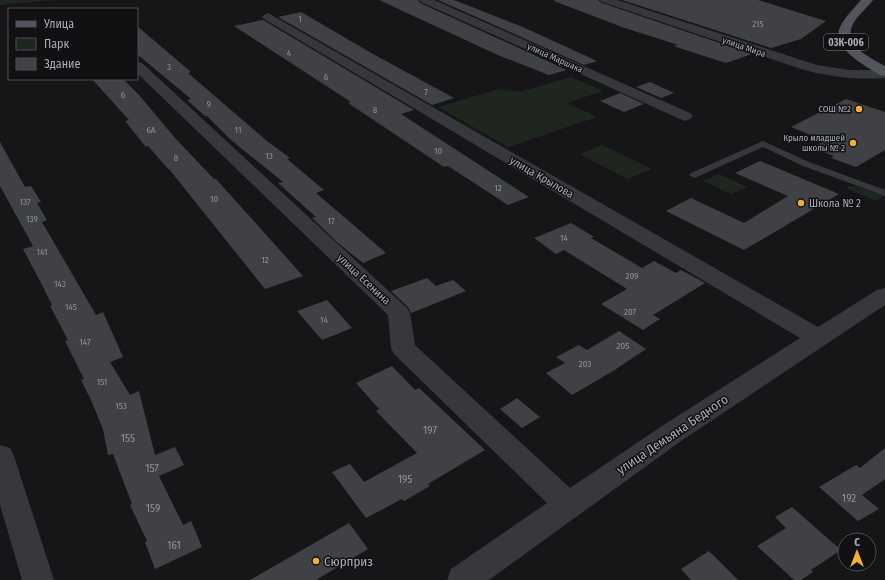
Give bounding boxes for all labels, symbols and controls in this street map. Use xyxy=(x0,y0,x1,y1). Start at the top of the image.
legend xyxy=(8,8,138,80)
house number: 1 xyxy=(298,14,302,24)
text: Улица xyxy=(43,17,74,31)
house number: 215 xyxy=(752,19,764,29)
road number: 03К-006 xyxy=(824,34,868,50)
street label: улица Мира xyxy=(721,35,767,59)
text: Парк xyxy=(44,37,70,51)
street label: улица Маршака xyxy=(526,41,585,75)
house number: 4 xyxy=(287,48,292,58)
text: Здание xyxy=(44,57,80,71)
house number: 3 xyxy=(167,62,171,72)
house number: 6 xyxy=(324,72,329,82)
house number: 7 xyxy=(424,87,428,97)
house number: 6 xyxy=(121,90,126,100)
house number: 9 xyxy=(207,99,211,109)
place label: СОШ №2 xyxy=(818,104,851,114)
marker: СОШ №2 xyxy=(854,104,864,114)
house number: 8 xyxy=(373,105,378,115)
house number: 6А xyxy=(146,125,156,135)
house number: 11 xyxy=(235,125,241,135)
place label: Крыло младшей школы № 2 xyxy=(783,133,845,153)
marker: Крыло младшей школы № 2 xyxy=(848,138,858,148)
house number: 10 xyxy=(434,146,442,156)
house number: 13 xyxy=(265,151,273,161)
house number: 8 xyxy=(174,153,179,163)
street label: улица Крылова xyxy=(508,154,576,201)
house number: 12 xyxy=(494,183,502,193)
house number: 10 xyxy=(210,194,218,204)
house number: 137 xyxy=(19,197,31,207)
place label: Школа № 2 xyxy=(809,197,861,210)
marker: Школа № 2 xyxy=(796,198,806,208)
house number: 139 xyxy=(26,214,38,224)
house number: 17 xyxy=(327,216,335,226)
house number: 14 xyxy=(560,233,569,243)
house number: 141 xyxy=(37,247,47,257)
street label: улица Есенина xyxy=(334,251,393,307)
house number: 12 xyxy=(261,255,269,265)
house number: 209 xyxy=(626,271,638,281)
house number: 143 xyxy=(54,279,66,289)
house number: 145 xyxy=(65,302,77,312)
house number: 207 xyxy=(624,307,636,317)
house number: 14 xyxy=(320,315,329,325)
house number: 147 xyxy=(79,337,91,347)
house number: 205 xyxy=(617,341,629,351)
house number: 203 xyxy=(579,359,591,369)
house number: 151 xyxy=(97,377,107,387)
street label: улица Демьяна Бедного xyxy=(614,391,731,477)
house number: 153 xyxy=(115,401,127,411)
house number: 197 xyxy=(423,424,438,437)
house number: 155 xyxy=(121,432,135,445)
house number: 157 xyxy=(145,462,159,475)
house number: 195 xyxy=(398,473,412,486)
house number: 192 xyxy=(842,492,856,505)
house number: 159 xyxy=(146,502,160,515)
north arrow xyxy=(837,532,877,572)
text: С xyxy=(854,536,860,549)
house number: 161 xyxy=(167,539,181,552)
place label: Сюрприз xyxy=(324,554,373,569)
marker: Сюрприз xyxy=(311,556,321,566)

